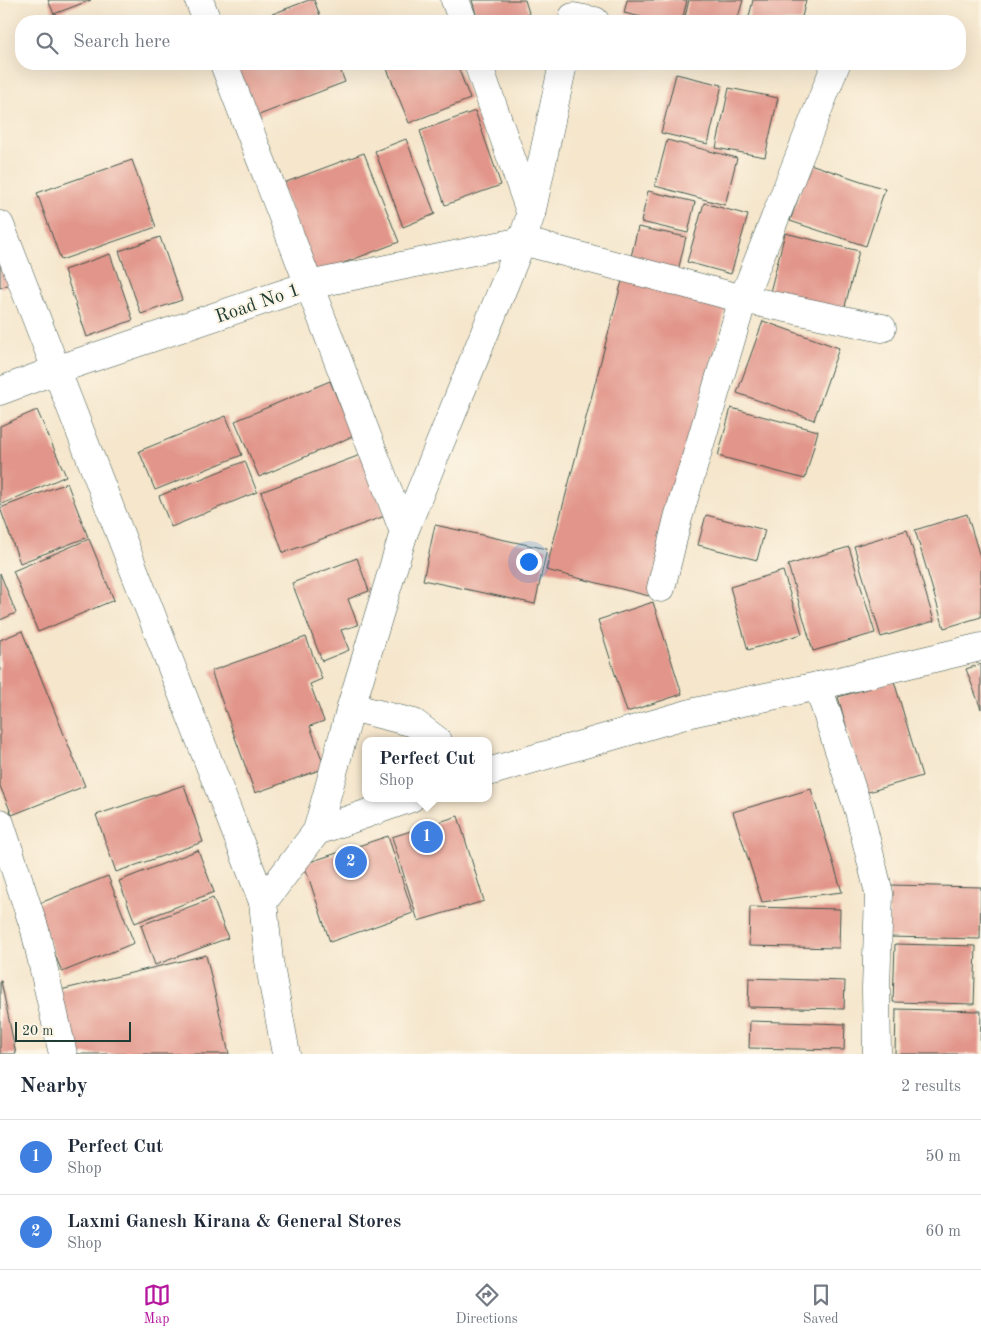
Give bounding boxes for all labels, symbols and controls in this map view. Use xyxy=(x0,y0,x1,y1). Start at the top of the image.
search box xyxy=(15,15,966,70)
icon: search xyxy=(33,29,61,57)
text: Search here xyxy=(73,33,170,52)
street label: Road No 1 xyxy=(213,281,303,328)
your location xyxy=(516,549,542,575)
popup xyxy=(362,737,492,802)
text: Perfect Cut xyxy=(379,750,475,769)
text: Shop xyxy=(379,773,414,789)
pin: 1 xyxy=(411,818,443,856)
pin: 2 xyxy=(335,843,367,881)
scale bar xyxy=(15,1019,131,1042)
text: 20 m xyxy=(22,1024,53,1038)
text: Nearby xyxy=(20,1076,88,1097)
text: 2 results xyxy=(901,1079,961,1095)
text: Perfect Cut xyxy=(67,1138,163,1157)
text: 1 xyxy=(31,1149,41,1165)
text: 50 m xyxy=(925,1149,961,1165)
text: Shop xyxy=(67,1161,102,1177)
text: Laxmi Ganesh Kirana & General Stores xyxy=(67,1213,401,1232)
text: 2 xyxy=(31,1224,41,1240)
text: 60 m xyxy=(925,1224,961,1240)
text: Shop xyxy=(67,1236,102,1252)
tab: Map xyxy=(143,1281,171,1328)
tab: Directions xyxy=(456,1281,518,1328)
tab: Saved xyxy=(803,1281,838,1328)

